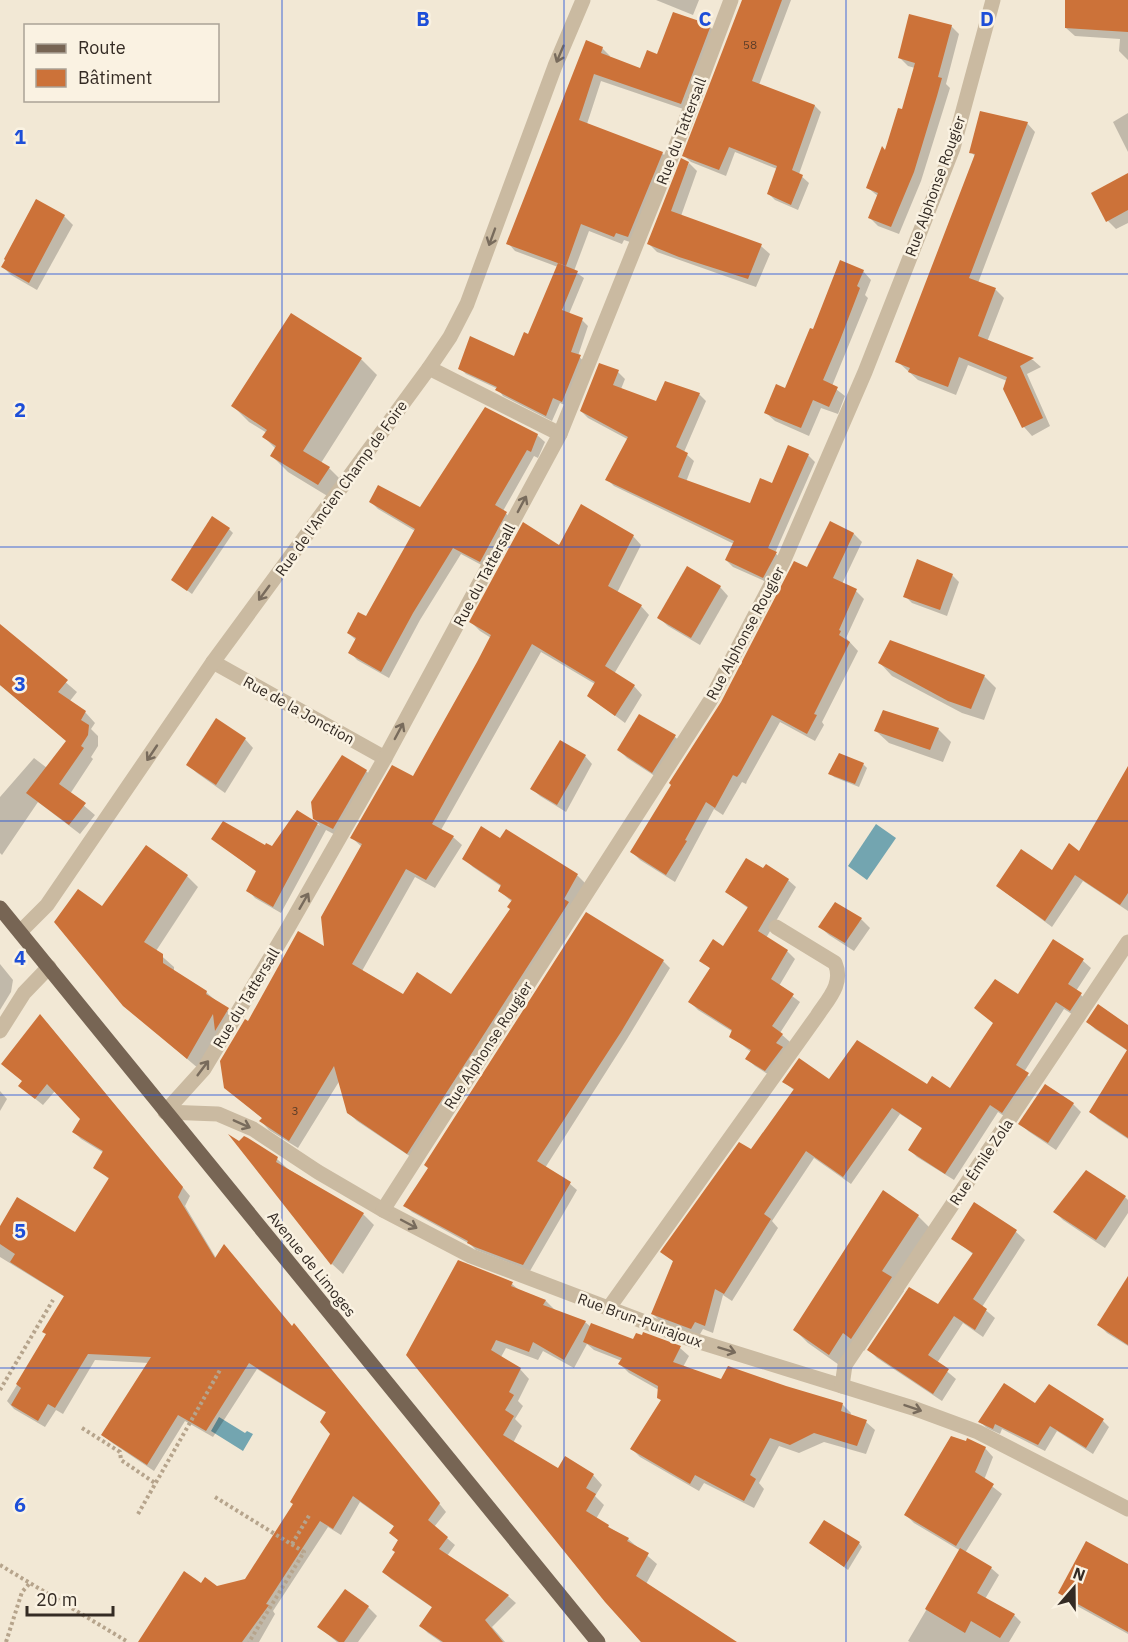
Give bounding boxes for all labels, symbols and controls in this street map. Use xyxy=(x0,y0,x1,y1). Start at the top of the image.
text: B xyxy=(416,5,430,32)
text: C xyxy=(698,5,712,32)
text: D xyxy=(980,5,994,32)
legend xyxy=(24,24,219,102)
text: Route xyxy=(78,36,126,59)
house number: 58 xyxy=(743,37,757,52)
one-way arrow xyxy=(554,44,565,63)
text: Bâtiment xyxy=(78,66,152,89)
street label: Rue du Tattersall xyxy=(652,75,710,187)
street label: Rue Alphonse Rougier xyxy=(901,113,969,259)
text: 1 xyxy=(14,123,26,150)
one-way arrow xyxy=(485,227,496,245)
text: 2 xyxy=(14,396,26,423)
street label: Rue de l'Ancien Champ de Foire xyxy=(271,396,411,580)
one-way arrow xyxy=(516,496,528,513)
street label: Rue du Tattersall xyxy=(449,520,519,630)
street label: Rue Alphonse Rougier xyxy=(702,563,788,703)
one-way arrow xyxy=(258,585,270,601)
text: 3 xyxy=(14,670,26,697)
street label: Rue de la Jonction xyxy=(240,672,358,748)
one-way arrow xyxy=(393,723,405,740)
one-way arrow xyxy=(146,744,158,761)
one-way arrow xyxy=(298,893,310,910)
text: 4 xyxy=(14,944,26,971)
street label: Rue du Tattersall xyxy=(209,944,283,1052)
street label: Rue Alphonse Rougier xyxy=(440,977,537,1112)
one-way arrow xyxy=(197,1060,210,1076)
house number: 3 xyxy=(291,1103,299,1118)
street label: Rue Émile Zola xyxy=(945,1115,1017,1209)
one-way arrow xyxy=(232,1119,250,1131)
street label: Avenue de Limoges xyxy=(264,1207,360,1321)
text: 5 xyxy=(14,1217,26,1244)
one-way arrow xyxy=(400,1219,418,1230)
street label: Rue Brun-Puirajoux xyxy=(575,1289,705,1352)
one-way arrow xyxy=(717,1345,736,1356)
one-way arrow xyxy=(903,1403,922,1414)
text: 6 xyxy=(14,1491,26,1518)
north arrow xyxy=(1044,1558,1104,1618)
text: N xyxy=(1070,1563,1088,1585)
scale bar xyxy=(27,1579,112,1617)
text: 20 m xyxy=(36,1588,78,1611)

